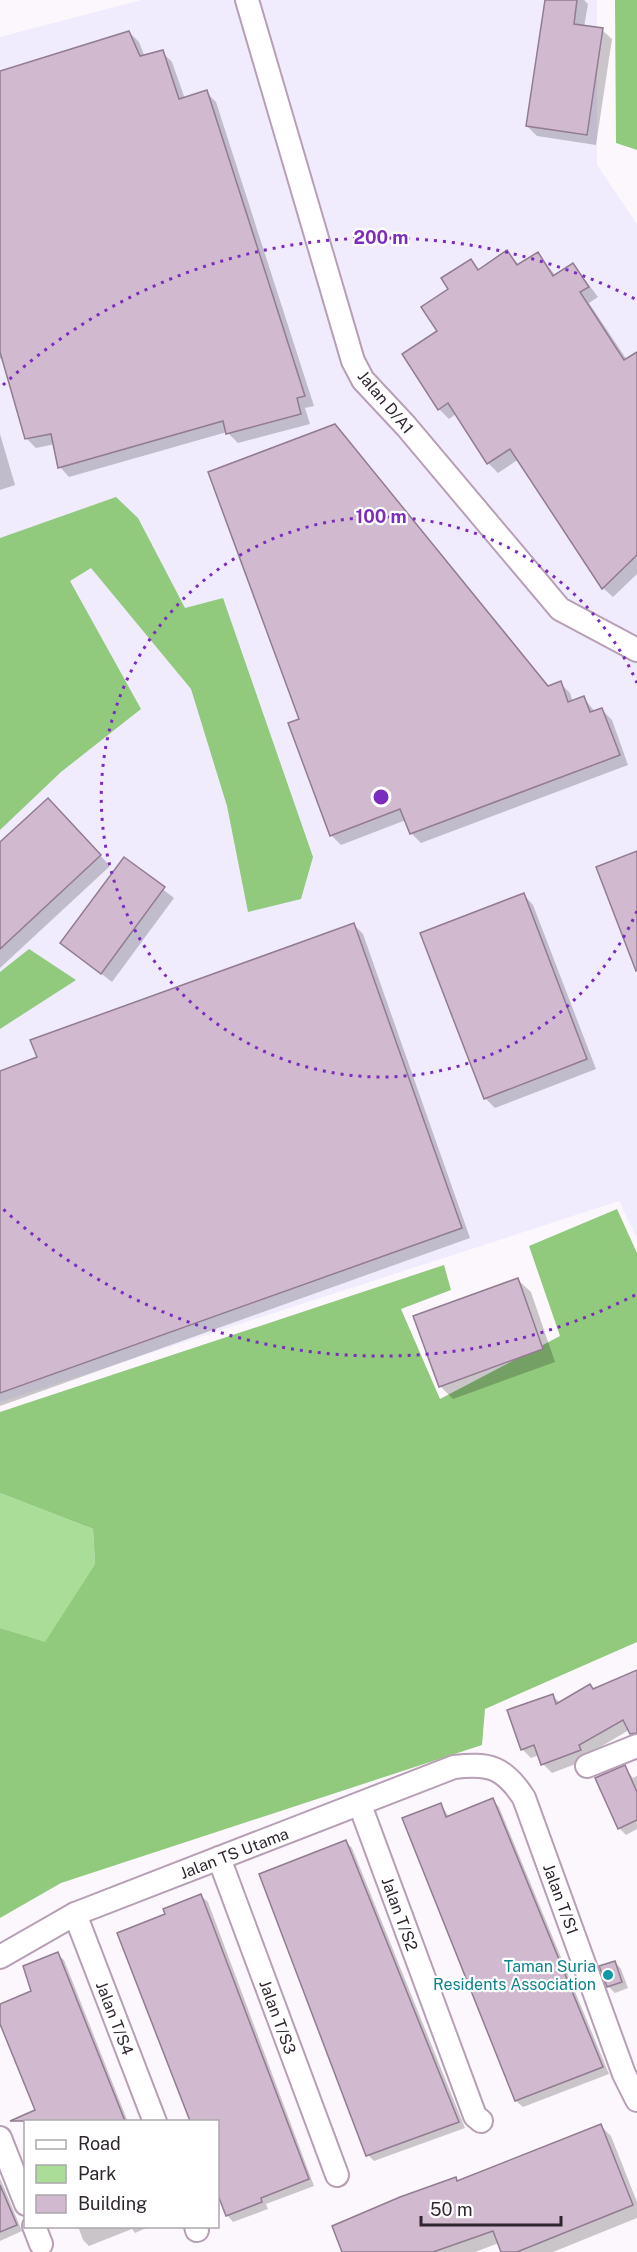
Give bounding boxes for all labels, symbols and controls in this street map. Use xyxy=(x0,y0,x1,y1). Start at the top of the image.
text: 200 m xyxy=(354,227,408,248)
street label: Jalan D/A1 xyxy=(354,367,417,438)
text: 100 m xyxy=(355,506,407,527)
centre of rings xyxy=(371,787,391,807)
street label: Jalan TS Utama xyxy=(177,1824,291,1883)
street label: Jalan T/S1 xyxy=(539,1861,582,1937)
street label: Jalan T/S2 xyxy=(377,1875,422,1954)
place label: Taman Suria Residents Association xyxy=(433,1957,596,1994)
marker: Taman Suria Residents Association xyxy=(601,1968,615,1982)
street label: Jalan T/S3 xyxy=(255,1977,300,2057)
street label: Jalan T/S4 xyxy=(92,1979,137,2058)
legend xyxy=(24,2120,219,2228)
text: Road xyxy=(78,2133,121,2154)
text: Park xyxy=(78,2163,116,2184)
scale bar xyxy=(421,2189,560,2227)
text: Building xyxy=(78,2193,147,2214)
text: 50 m xyxy=(430,2199,473,2220)

